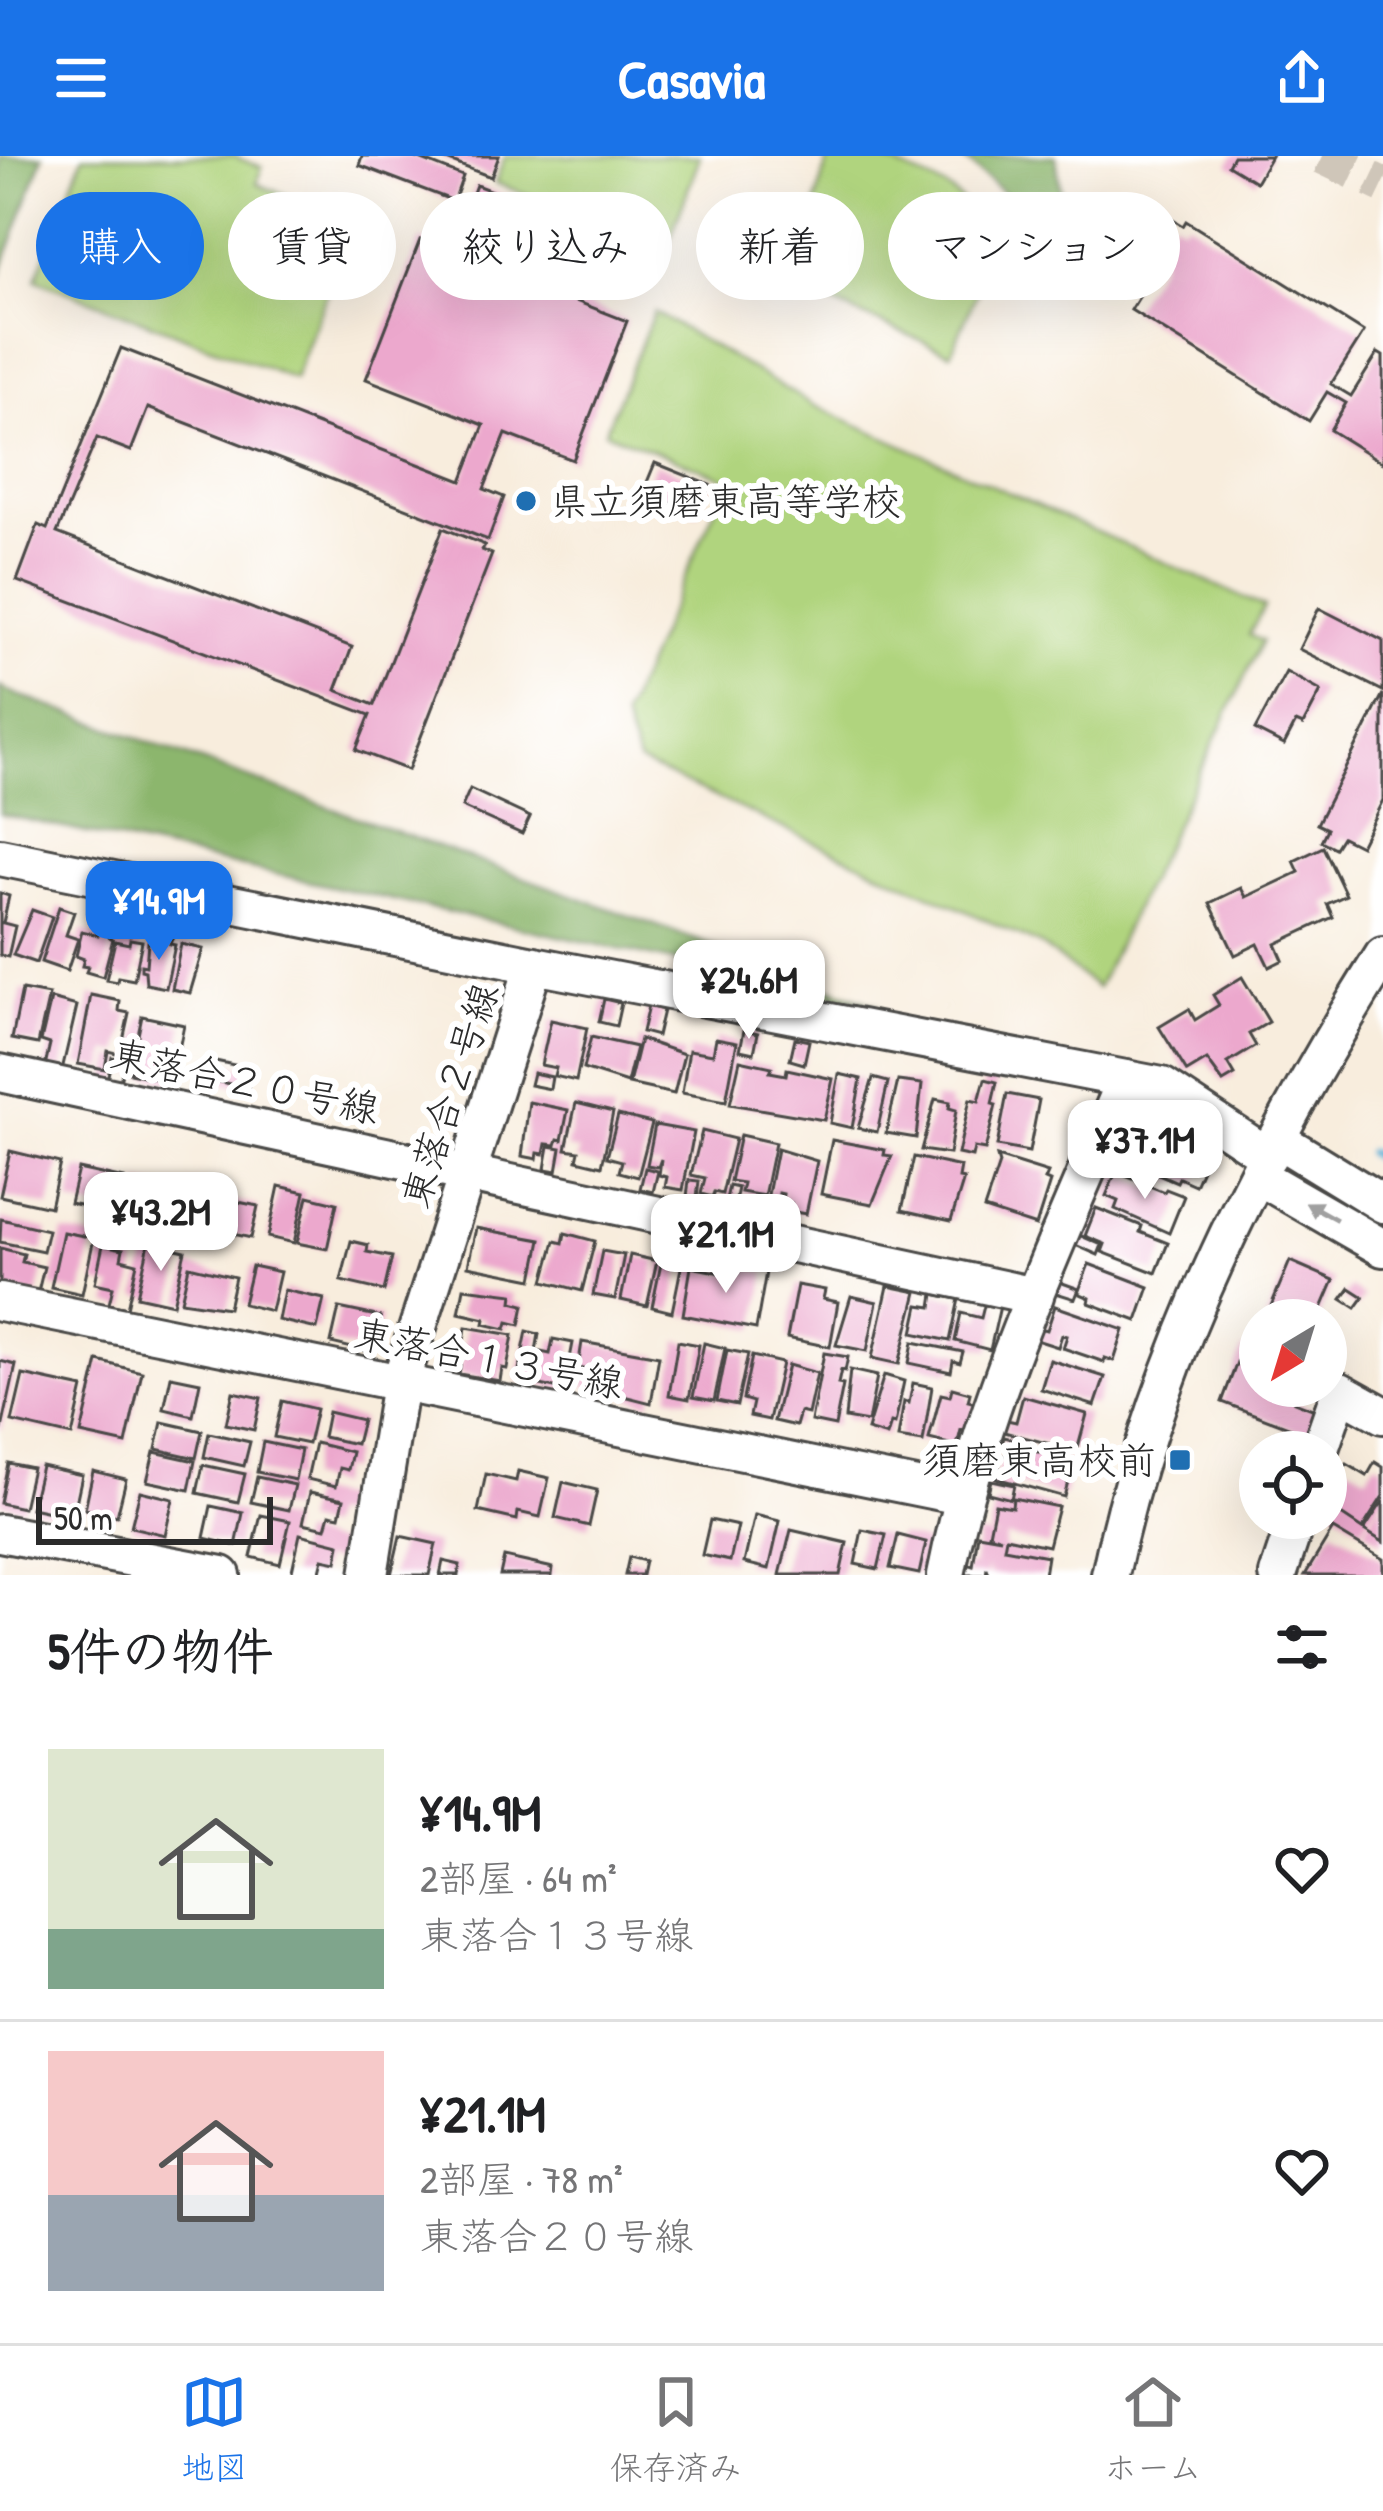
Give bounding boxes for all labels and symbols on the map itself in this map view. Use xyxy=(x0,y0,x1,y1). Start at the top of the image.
place label: 県立須磨東高等学校 xyxy=(550,474,901,527)
marker: 県立須磨東高等学校 xyxy=(513,488,539,514)
pin: ¥14.9M xyxy=(61,861,257,963)
pin: ¥24.6M xyxy=(651,940,847,1042)
street label: 東落合２号線 xyxy=(387,975,510,1214)
street label: 東落合２０号線 xyxy=(106,1026,384,1135)
pin: ¥37.1M xyxy=(1047,1100,1243,1202)
pin: ¥43.2M xyxy=(63,1172,259,1274)
pin: ¥21.1M xyxy=(628,1194,824,1296)
one-way arrow xyxy=(1304,1201,1338,1222)
north arrow xyxy=(1239,1299,1347,1407)
street label: 東落合１３号線 xyxy=(350,1305,628,1410)
place label: 須磨東高校前 xyxy=(922,1433,1156,1486)
marker: 須磨東高校前 xyxy=(1167,1447,1193,1473)
scale bar xyxy=(36,1491,273,1544)

